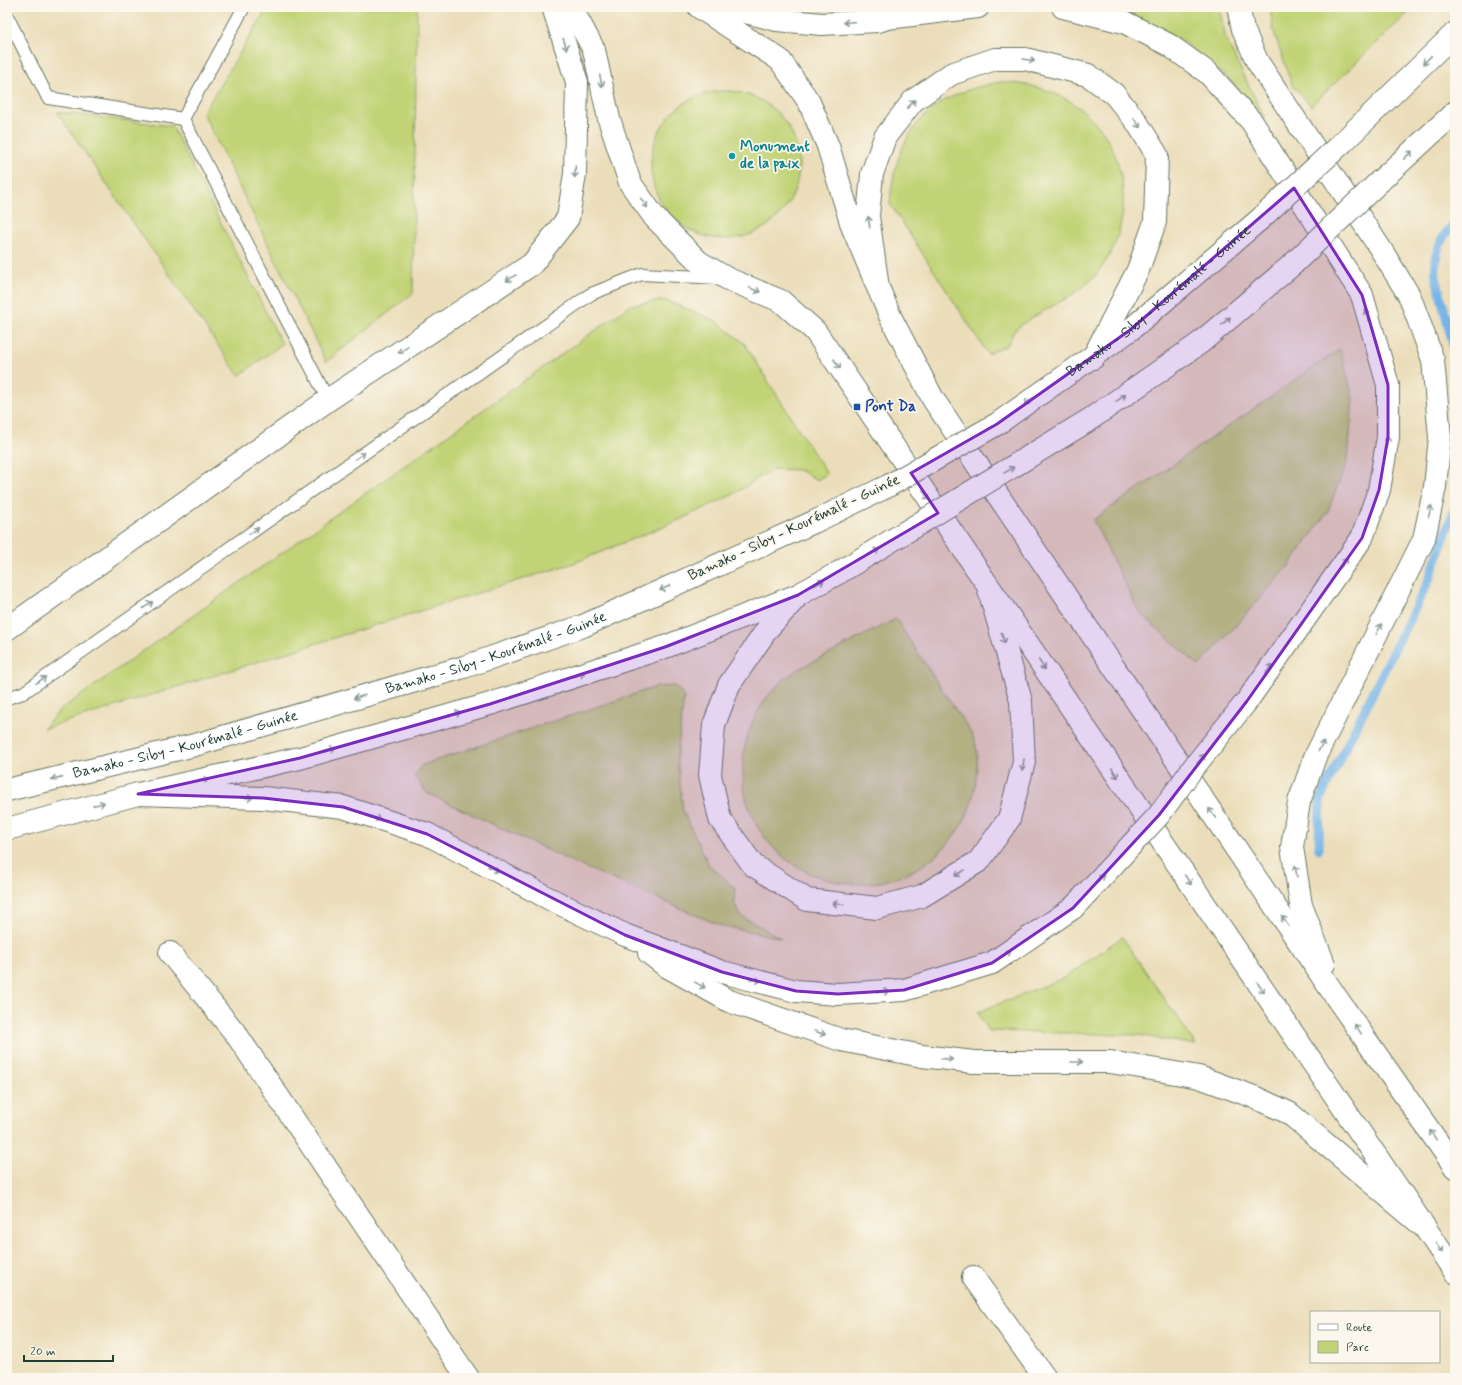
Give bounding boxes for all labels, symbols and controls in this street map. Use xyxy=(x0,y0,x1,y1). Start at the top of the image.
one-way arrow xyxy=(843,19,856,26)
one-way arrow xyxy=(562,38,569,51)
one-way arrow xyxy=(1422,56,1432,65)
one-way arrow xyxy=(1022,57,1035,65)
one-way arrow xyxy=(597,75,605,88)
one-way arrow xyxy=(907,98,916,109)
one-way arrow xyxy=(1132,117,1141,128)
place label: Monument de la paix xyxy=(740,137,810,174)
one-way arrow xyxy=(1403,150,1413,160)
marker: Monument de la paix xyxy=(727,151,737,161)
one-way arrow xyxy=(571,165,579,178)
one-way arrow xyxy=(640,197,648,208)
one-way arrow xyxy=(865,216,873,229)
street label: Bamako - Siby - Kourémalé - Guinée xyxy=(1062,221,1256,382)
one-way arrow xyxy=(505,274,517,282)
one-way arrow xyxy=(749,287,761,294)
one-way arrow xyxy=(1363,309,1370,322)
one-way arrow xyxy=(1220,317,1231,326)
one-way arrow xyxy=(397,346,408,354)
one-way arrow xyxy=(833,358,841,369)
one-way arrow xyxy=(1115,394,1126,402)
place label: Pont Da xyxy=(865,397,916,417)
one-way arrow xyxy=(1024,397,1035,405)
marker: Pont Da xyxy=(852,402,862,412)
one-way arrow xyxy=(1383,436,1391,449)
one-way arrow xyxy=(355,452,366,460)
one-way arrow xyxy=(1003,465,1015,473)
street label: Bamako - Siby - Kourémalé - Guinée xyxy=(685,470,903,586)
one-way arrow xyxy=(922,489,930,500)
one-way arrow xyxy=(1427,504,1435,517)
one-way arrow xyxy=(248,527,259,535)
one-way arrow xyxy=(868,548,880,556)
one-way arrow xyxy=(1340,557,1348,568)
one-way arrow xyxy=(813,579,825,587)
one-way arrow xyxy=(660,585,672,592)
one-way arrow xyxy=(142,601,153,609)
street label: Bamako - Siby - Kourémalé - Guinée xyxy=(383,607,610,699)
one-way arrow xyxy=(1376,624,1383,636)
one-way arrow xyxy=(1000,631,1007,644)
one-way arrow xyxy=(1038,659,1046,670)
one-way arrow xyxy=(1265,664,1273,675)
one-way arrow xyxy=(572,671,585,678)
one-way arrow xyxy=(36,676,47,684)
one-way arrow xyxy=(352,694,365,701)
street label: Bamako - Siby - Kourémalé - Guinée xyxy=(71,706,300,784)
one-way arrow xyxy=(448,710,461,717)
one-way arrow xyxy=(1318,740,1325,752)
one-way arrow xyxy=(323,746,336,753)
one-way arrow xyxy=(1197,753,1206,764)
one-way arrow xyxy=(1018,758,1026,771)
one-way arrow xyxy=(1111,767,1119,778)
one-way arrow xyxy=(51,775,64,782)
one-way arrow xyxy=(197,775,210,783)
one-way arrow xyxy=(240,794,253,801)
one-way arrow xyxy=(92,800,105,808)
one-way arrow xyxy=(1208,807,1216,819)
one-way arrow xyxy=(368,814,380,822)
one-way arrow xyxy=(1292,865,1300,878)
one-way arrow xyxy=(487,866,499,873)
one-way arrow xyxy=(954,869,966,877)
one-way arrow xyxy=(1095,874,1104,884)
one-way arrow xyxy=(1184,874,1192,885)
one-way arrow xyxy=(832,900,845,908)
one-way arrow xyxy=(1281,916,1289,927)
one-way arrow xyxy=(1000,950,1011,958)
one-way arrow xyxy=(748,977,761,984)
one-way arrow xyxy=(694,981,706,989)
one-way arrow xyxy=(1257,982,1265,993)
one-way arrow xyxy=(876,988,889,995)
one-way arrow xyxy=(1354,1024,1362,1035)
one-way arrow xyxy=(814,1029,826,1037)
one-way arrow xyxy=(940,1055,953,1063)
one-way arrow xyxy=(1070,1058,1083,1066)
one-way arrow xyxy=(1429,1130,1437,1141)
one-way arrow xyxy=(1435,1242,1443,1253)
legend xyxy=(1310,1311,1440,1363)
text: Route xyxy=(1346,1320,1372,1336)
scale bar xyxy=(24,1337,113,1363)
text: Parc xyxy=(1346,1340,1369,1356)
text: 20 m xyxy=(30,1344,56,1360)

